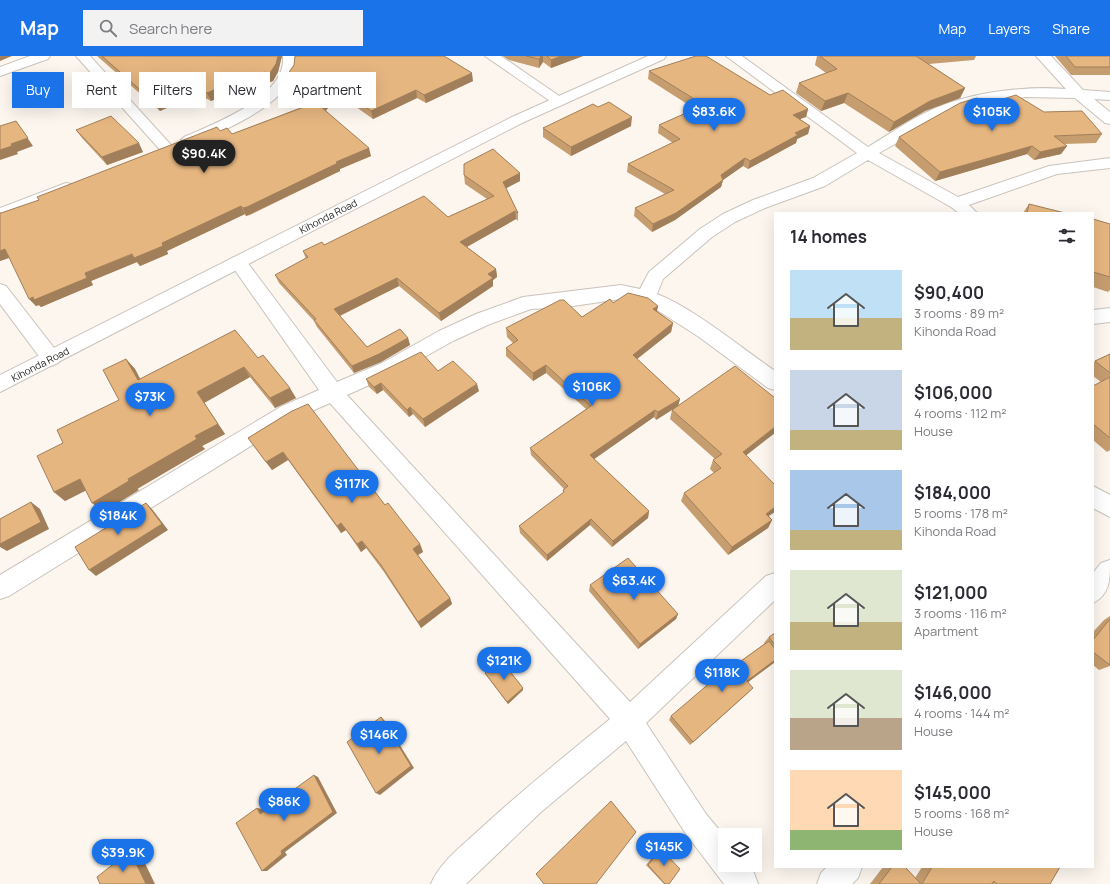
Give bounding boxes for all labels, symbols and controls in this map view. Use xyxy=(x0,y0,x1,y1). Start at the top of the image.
search box xyxy=(83,10,363,46)
text: Map xyxy=(20,15,59,41)
icon: search xyxy=(97,17,119,39)
text: Search here xyxy=(129,18,212,39)
text: Map xyxy=(938,19,966,38)
text: Layers xyxy=(988,19,1030,38)
text: Share xyxy=(1052,19,1090,38)
chip: Buy xyxy=(12,72,64,108)
chip: Rent xyxy=(72,72,131,108)
chip: Filters xyxy=(139,72,206,108)
chip: New xyxy=(214,72,270,108)
chip: Apartment xyxy=(278,72,376,108)
pin: $83.6K xyxy=(681,98,747,132)
pin: $105K xyxy=(964,98,1020,132)
text: $83.6K xyxy=(692,102,736,120)
text: $105K xyxy=(973,102,1011,120)
pin: $90.4K xyxy=(171,140,237,174)
text: $90.4K xyxy=(181,144,227,162)
street label: Kihonda Road xyxy=(297,195,359,237)
text: 14 homes xyxy=(790,225,867,248)
icon: filters xyxy=(1056,225,1078,247)
text: $90,400 xyxy=(914,281,984,304)
icon: home xyxy=(822,286,870,334)
text: 3 rooms · 89 m² xyxy=(914,304,1004,322)
text: Kihonda Road xyxy=(914,322,996,340)
street label: Kihonda Road xyxy=(9,343,71,385)
pin: $106K xyxy=(564,373,620,407)
text: $106K xyxy=(573,377,611,395)
text: $106,000 xyxy=(914,381,993,404)
pin: $73K xyxy=(126,383,174,417)
icon: home xyxy=(822,386,870,434)
text: $73K xyxy=(134,387,166,405)
text: 4 rooms · 112 m² xyxy=(914,404,1007,422)
text: House xyxy=(914,422,953,440)
pin: $117K xyxy=(324,470,380,504)
text: $117K xyxy=(335,474,369,492)
text: $184,000 xyxy=(914,481,991,504)
icon: home xyxy=(822,486,870,534)
pin: $184K xyxy=(90,502,146,536)
text: 5 rooms · 178 m² xyxy=(914,504,1008,522)
text: $184K xyxy=(99,506,137,524)
text: Kihonda Road xyxy=(914,522,996,540)
pin: $63.4K xyxy=(601,567,667,601)
text: $63.4K xyxy=(612,571,656,589)
text: $121,000 xyxy=(914,581,988,604)
icon: home xyxy=(822,586,870,634)
text: 3 rooms · 116 m² xyxy=(914,604,1007,622)
text: Apartment xyxy=(914,622,978,640)
pin: $121K xyxy=(476,647,532,681)
text: $121K xyxy=(486,651,522,669)
pin: $118K xyxy=(694,659,750,693)
text: $118K xyxy=(704,663,740,681)
text: $146,000 xyxy=(914,681,992,704)
icon: home xyxy=(822,686,870,734)
text: 4 rooms · 144 m² xyxy=(914,704,1010,722)
pin: $146K xyxy=(351,721,407,755)
text: House xyxy=(914,722,953,740)
text: $146K xyxy=(360,725,398,743)
text: $145,000 xyxy=(914,781,991,804)
icon: home xyxy=(822,786,870,834)
pin: $86K xyxy=(260,788,308,822)
text: $86K xyxy=(268,792,300,810)
text: 5 rooms · 168 m² xyxy=(914,804,1010,822)
text: House xyxy=(914,822,953,840)
map controls xyxy=(718,828,762,872)
button: layers xyxy=(718,828,762,872)
pin: $145K xyxy=(636,833,692,867)
text: $145K xyxy=(645,837,683,855)
pin: $39.9K xyxy=(90,839,156,873)
text: $39.9K xyxy=(101,843,145,861)

